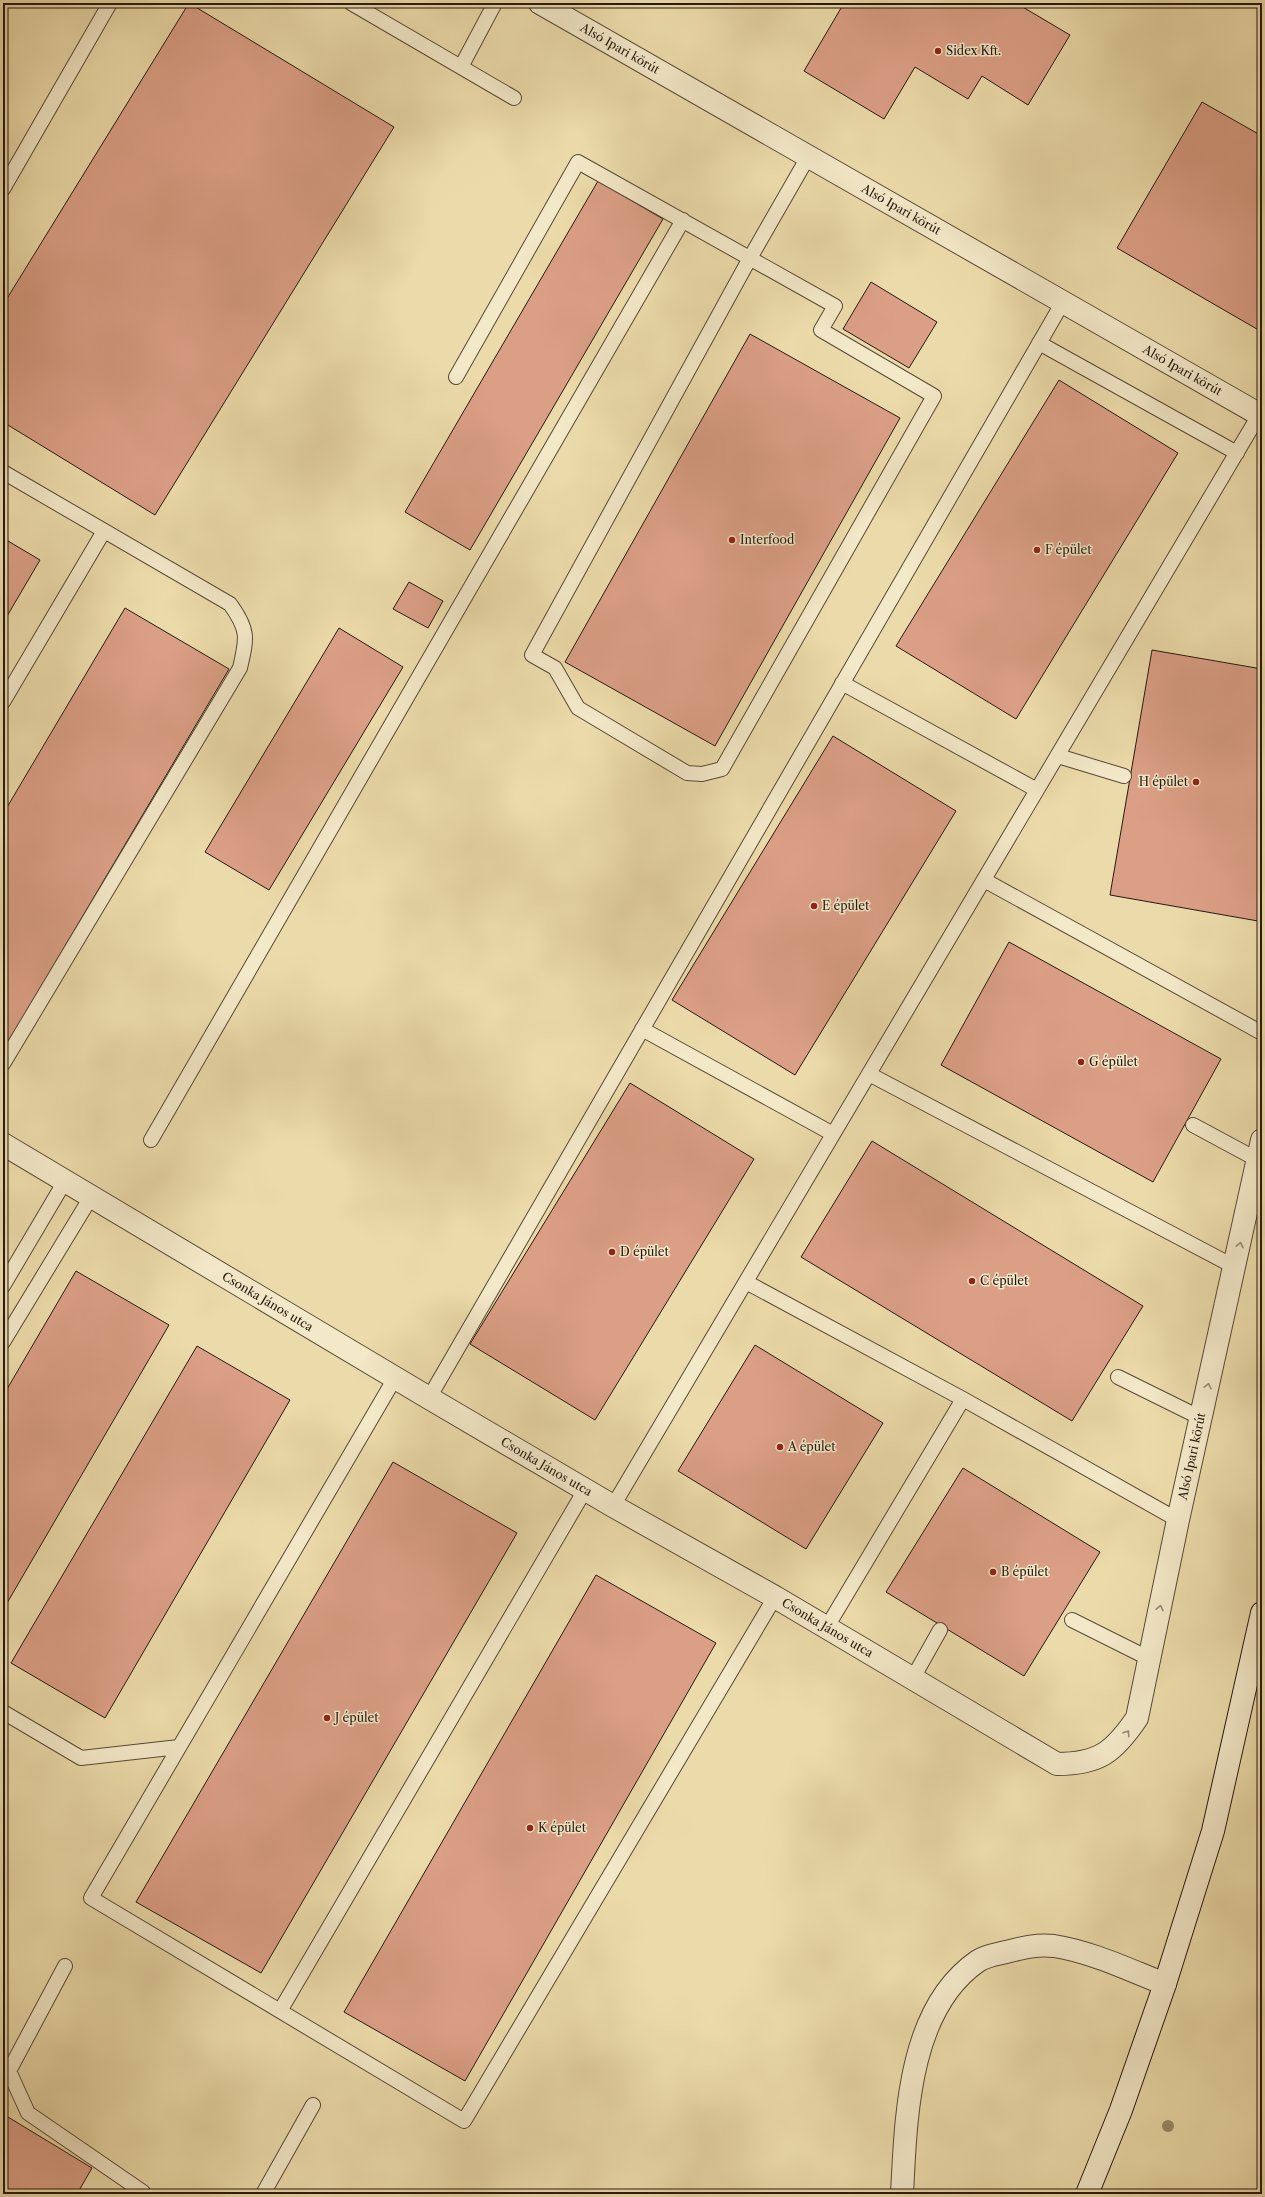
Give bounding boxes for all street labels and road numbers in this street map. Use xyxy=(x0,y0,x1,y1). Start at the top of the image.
street label: Alsó Ipari körút xyxy=(577,19,663,77)
street label: Alsó Ipari körút xyxy=(858,180,944,238)
street label: Alsó Ipari körút xyxy=(1139,341,1225,399)
street label: Csonka János utca xyxy=(219,1268,317,1335)
street label: Alsó Ipari körút xyxy=(1174,1411,1209,1502)
street label: Csonka János utca xyxy=(498,1434,596,1499)
street label: Csonka János utca xyxy=(779,1595,877,1661)

